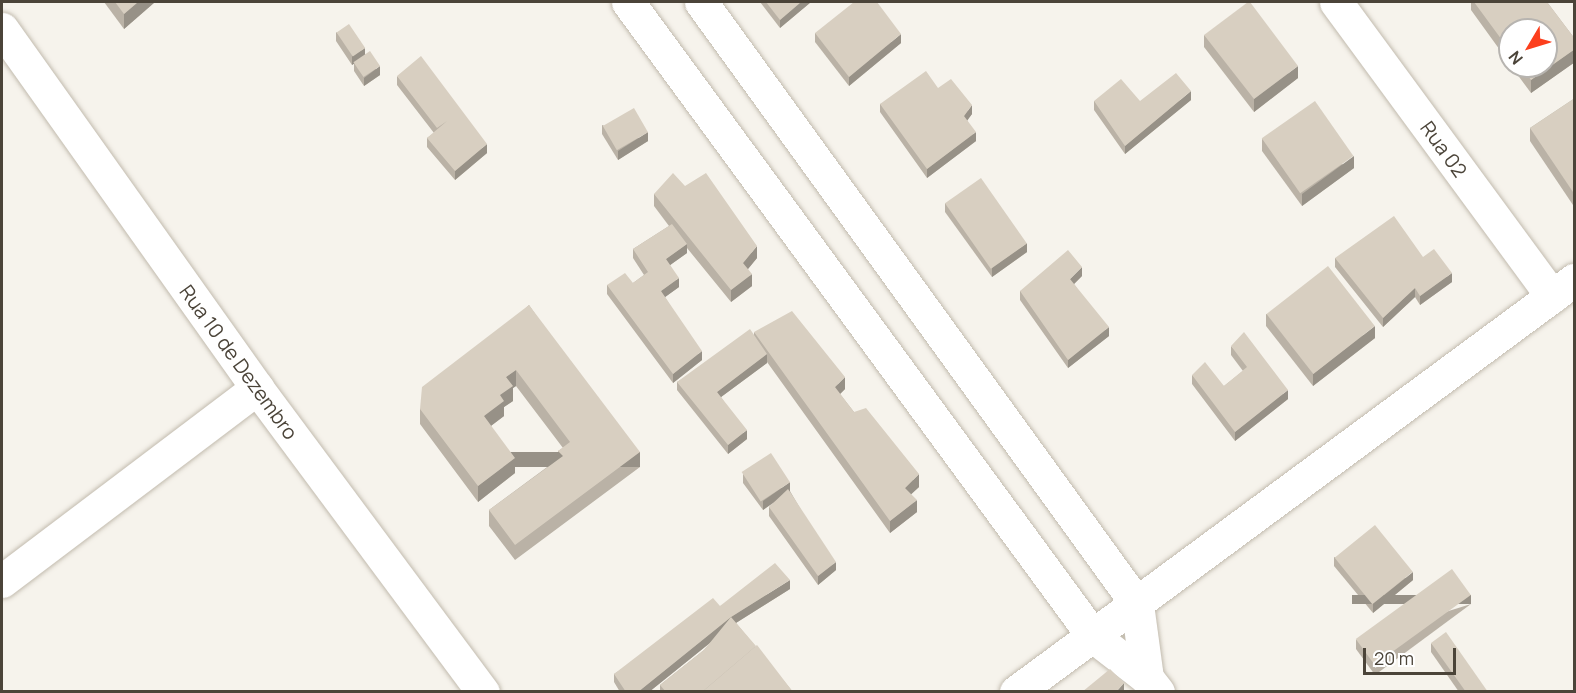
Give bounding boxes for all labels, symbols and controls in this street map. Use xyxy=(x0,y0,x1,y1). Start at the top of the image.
north arrow xyxy=(1498,18,1558,78)
text: N xyxy=(1503,47,1528,69)
street label: Rua 02 xyxy=(1416,116,1472,182)
street label: Rua 10 de Dezembro xyxy=(175,280,303,444)
scale bar xyxy=(1366,636,1459,674)
text: 20 m xyxy=(1374,646,1414,670)

